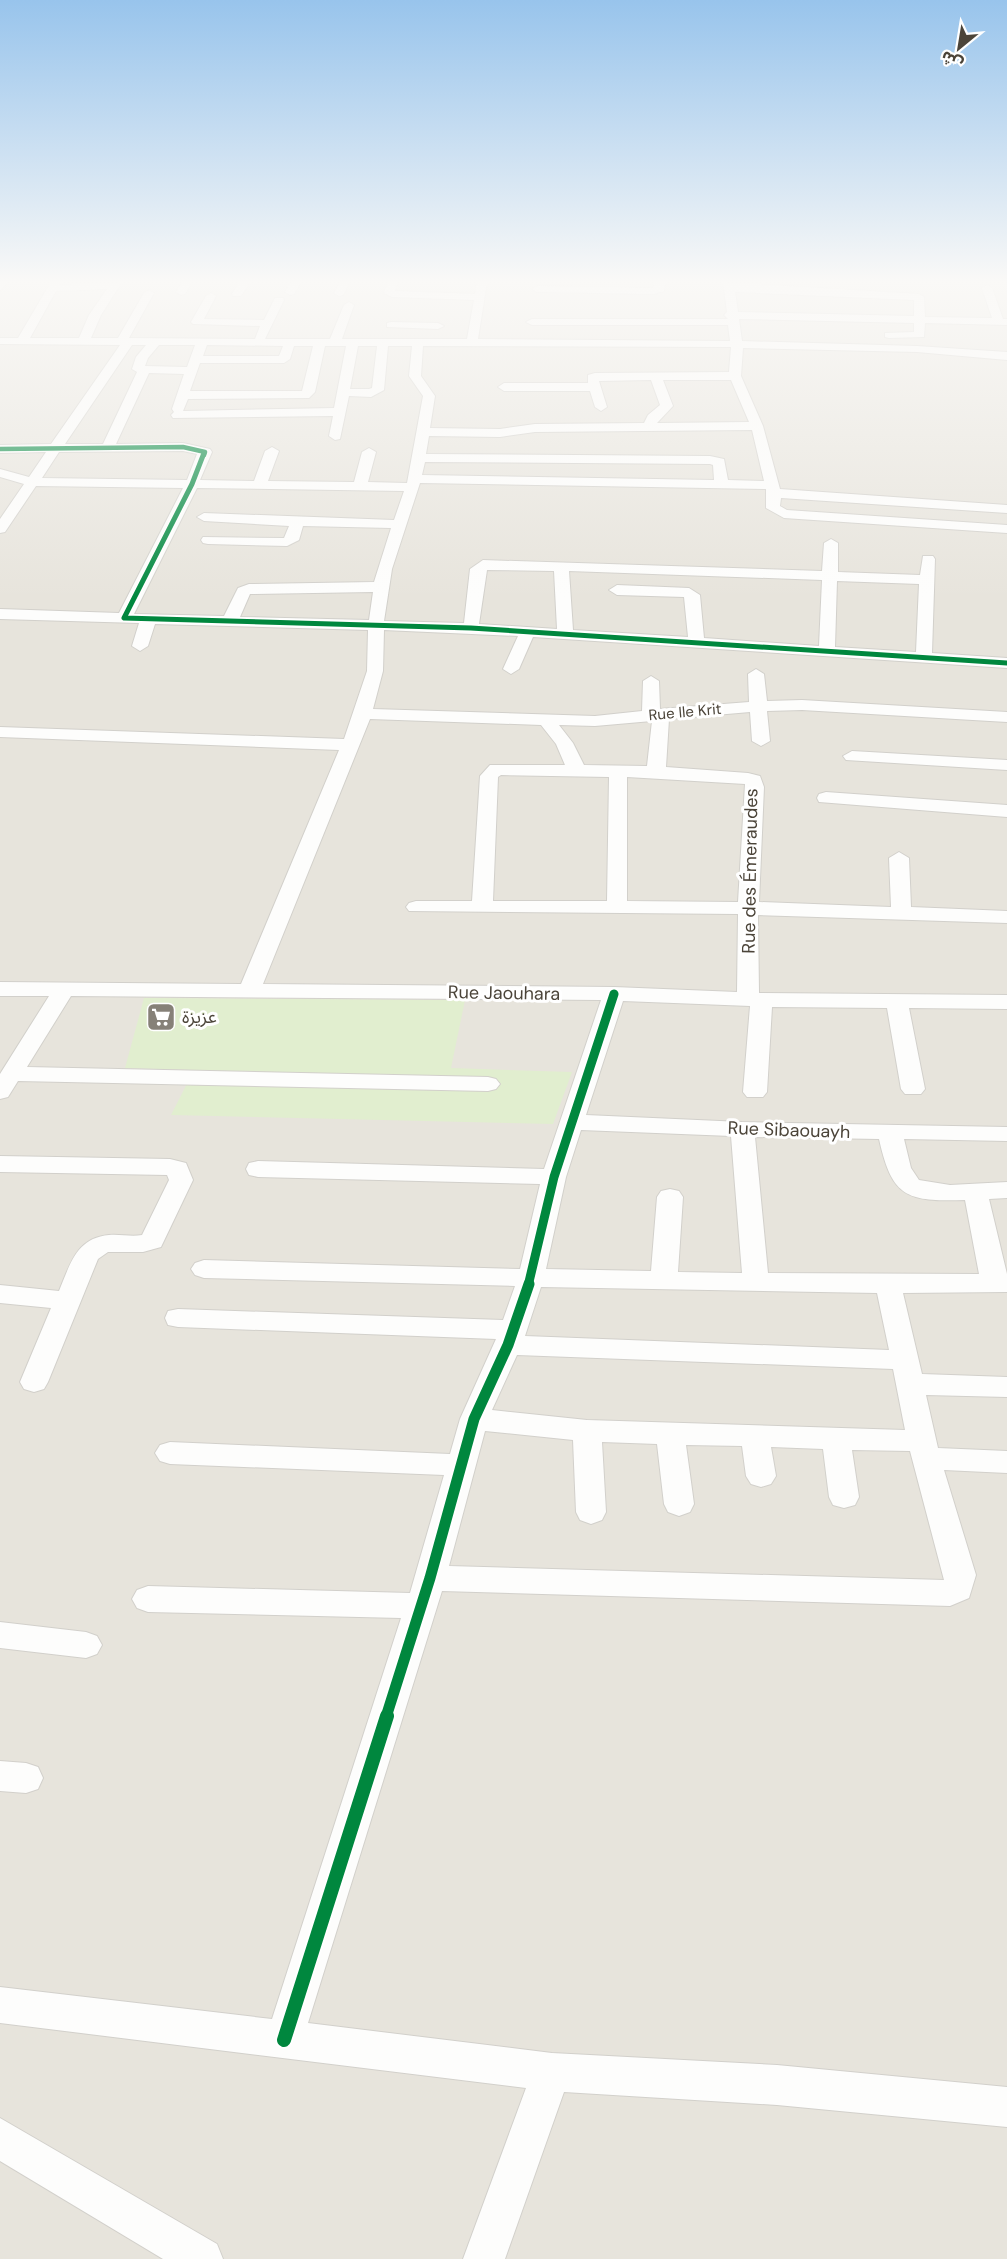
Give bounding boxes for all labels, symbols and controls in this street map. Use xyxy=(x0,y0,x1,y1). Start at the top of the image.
north arrow xyxy=(929,18,989,78)
text: ش xyxy=(937,46,966,75)
street label: Rue Ile Krit xyxy=(648,699,722,725)
street label: Rue des Émeraudes xyxy=(737,788,763,954)
street label: Rue Jaouhara xyxy=(448,980,560,1006)
supermarket icon: عزيزة xyxy=(145,1001,177,1033)
place label: عزيزة xyxy=(182,1005,217,1029)
street label: Rue Sibaouayh xyxy=(727,1116,851,1144)

